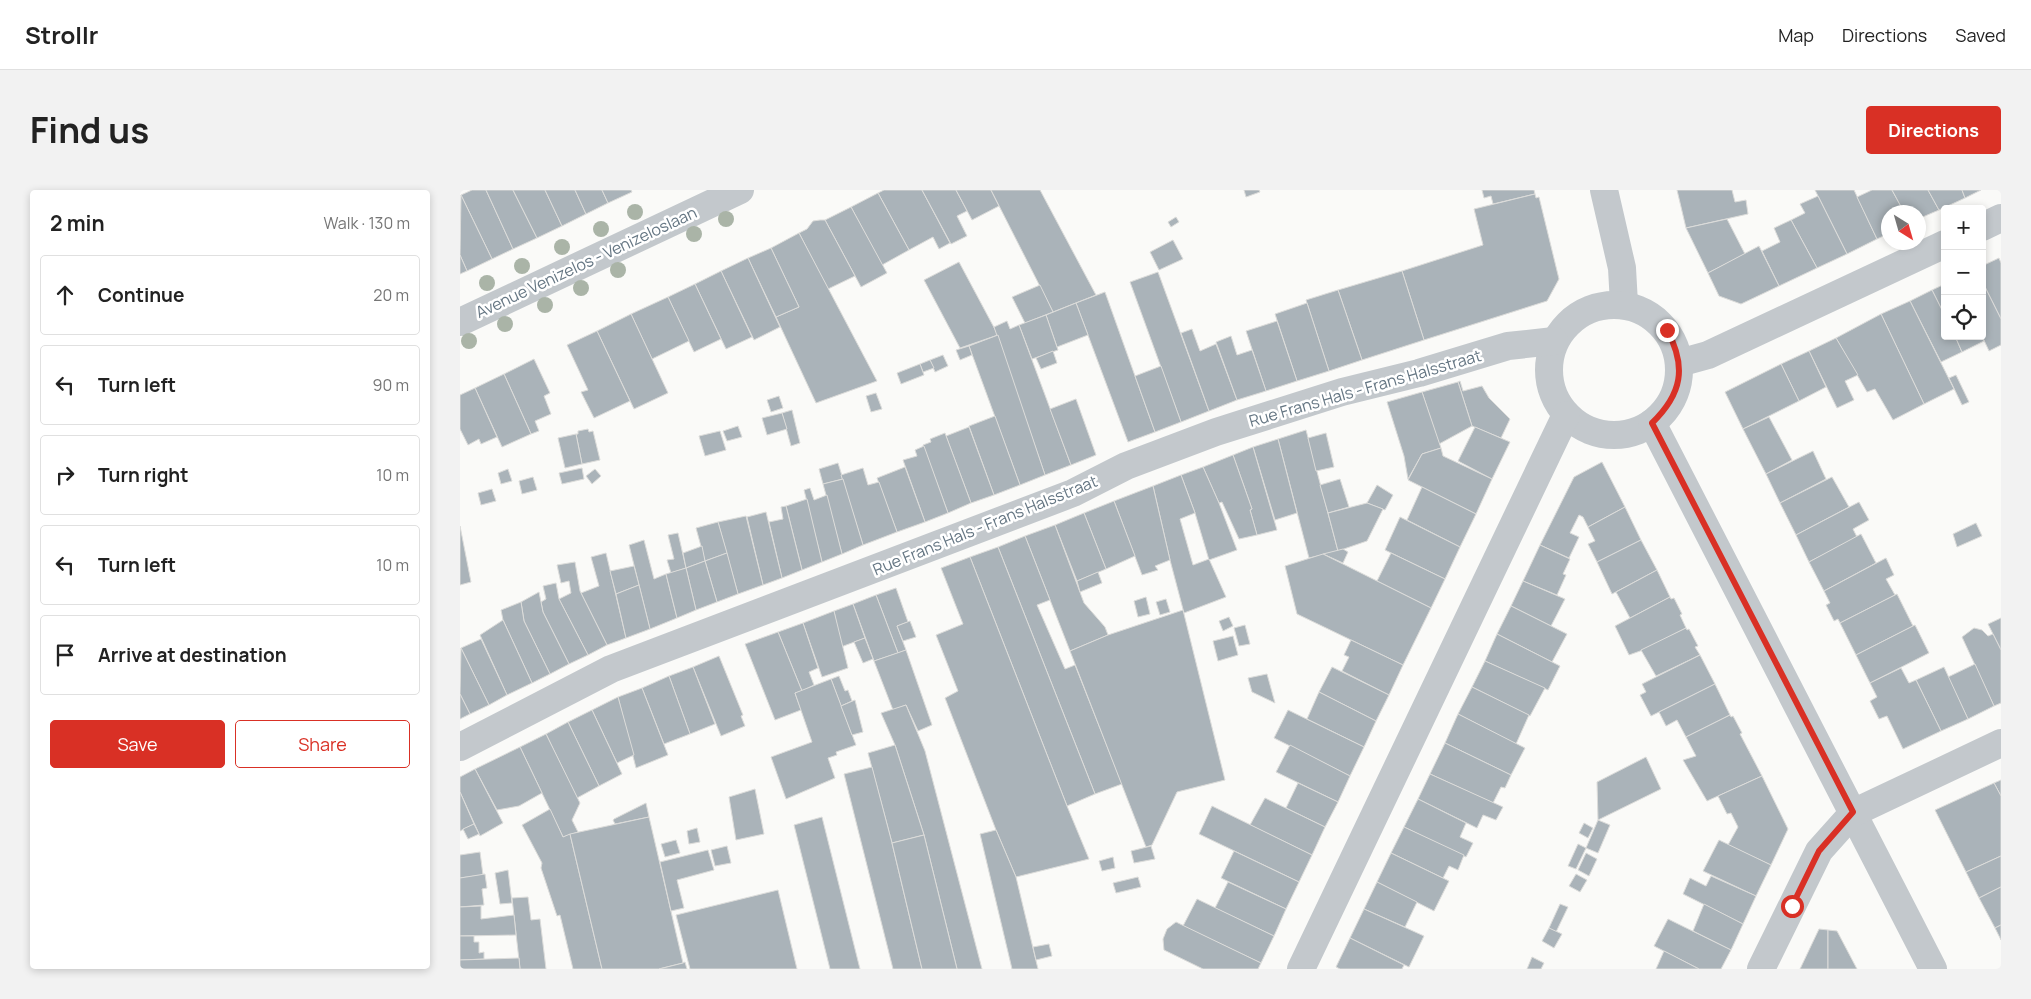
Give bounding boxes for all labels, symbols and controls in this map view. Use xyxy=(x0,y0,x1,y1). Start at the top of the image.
text: Strollr xyxy=(25,18,98,51)
text: Map xyxy=(1778,23,1814,47)
text: Directions xyxy=(1842,23,1927,47)
text: Saved xyxy=(1955,23,2006,47)
text: Find us xyxy=(30,106,149,154)
button: Directions xyxy=(1866,106,2001,154)
street label: Avenue Venizelos - Venizeloslaan xyxy=(472,201,700,323)
north arrow xyxy=(1881,205,1926,250)
map controls xyxy=(1941,205,1986,340)
button: + xyxy=(1941,205,1986,250)
text: 2 min xyxy=(50,209,105,237)
text: Walk · 130 m xyxy=(324,212,410,234)
button: − xyxy=(1941,250,1986,295)
icon: ahead xyxy=(51,281,79,309)
text: Continue xyxy=(98,282,184,308)
text: 20 m xyxy=(373,284,409,306)
button: locate xyxy=(1941,295,1986,340)
route end xyxy=(1656,319,1679,342)
street label: Rue Frans Hals - Frans Halsstraat xyxy=(1246,344,1484,432)
icon: left xyxy=(51,371,79,399)
text: Turn left xyxy=(98,372,176,398)
text: 90 m xyxy=(373,374,409,396)
icon: right xyxy=(51,461,79,489)
text: Turn right xyxy=(98,462,188,488)
text: 10 m xyxy=(376,464,409,486)
street label: Rue Frans Hals - Frans Halsstraat xyxy=(869,470,1101,580)
icon: left xyxy=(51,551,79,579)
text: Turn left xyxy=(98,552,176,578)
text: 10 m xyxy=(376,554,409,576)
icon: arrive xyxy=(51,641,79,669)
text: Arrive at destination xyxy=(98,642,287,668)
button: Save xyxy=(50,720,225,768)
button: Share xyxy=(235,720,410,768)
route start xyxy=(1781,895,1804,918)

